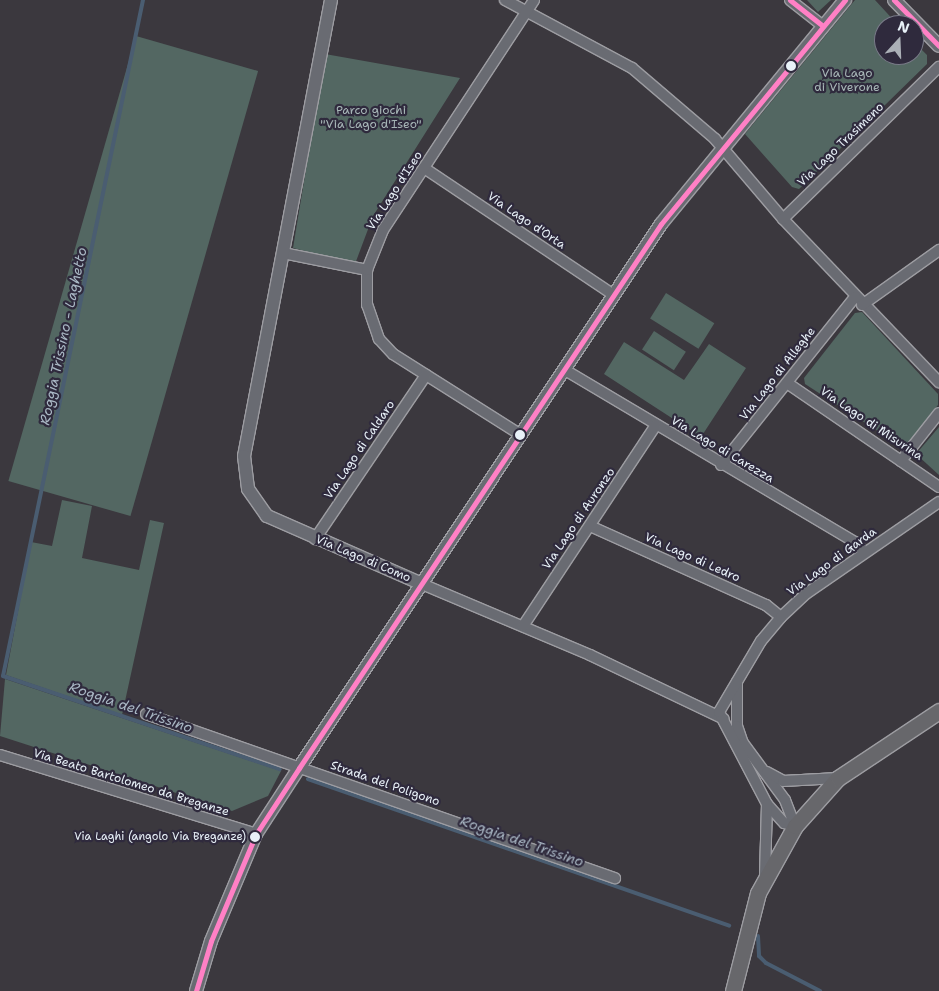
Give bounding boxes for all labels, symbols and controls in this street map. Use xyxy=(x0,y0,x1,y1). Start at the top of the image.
north arrow xyxy=(874,15,924,65)
text: N xyxy=(895,16,912,37)
unlabelled marker xyxy=(786,61,796,71)
park label: Via Lago di Viverone xyxy=(814,67,880,95)
street label: Via Lago Trasimeno xyxy=(795,100,887,190)
park label: Parco giochi "Via Lago d'Iseo" xyxy=(320,104,422,132)
street label: Via Lago d'Iseo xyxy=(364,149,426,233)
street label: Via Lago d'Orta xyxy=(484,190,568,252)
water label: Roggia Trissino - Laghetto xyxy=(36,246,90,426)
street label: Via Lago di Alleghe xyxy=(737,325,819,423)
street label: Via Lago di Misurina xyxy=(817,384,925,464)
street label: Via Lago di Caldaro xyxy=(322,398,398,502)
street label: Via Lago di Carezza xyxy=(668,414,776,486)
unlabelled marker xyxy=(515,430,525,440)
street label: Via Lago di Auronzo xyxy=(540,465,618,573)
street label: Via Lago di Garda xyxy=(785,525,879,599)
street label: Via Lago di Ledro xyxy=(642,530,742,586)
street label: Via Lago di Como xyxy=(313,532,413,586)
water label: Roggia del Trissino xyxy=(67,678,195,736)
street label: Via Beato Bartolomeo da Breganze xyxy=(31,746,231,820)
street label: Strada del Poligono xyxy=(328,759,442,809)
water label: Roggia del Trissino xyxy=(458,812,586,870)
place label: Via Laghi (angolo Via Breganze) xyxy=(74,830,246,844)
marker: Via Laghi (angolo Via Breganze) xyxy=(250,832,260,842)

